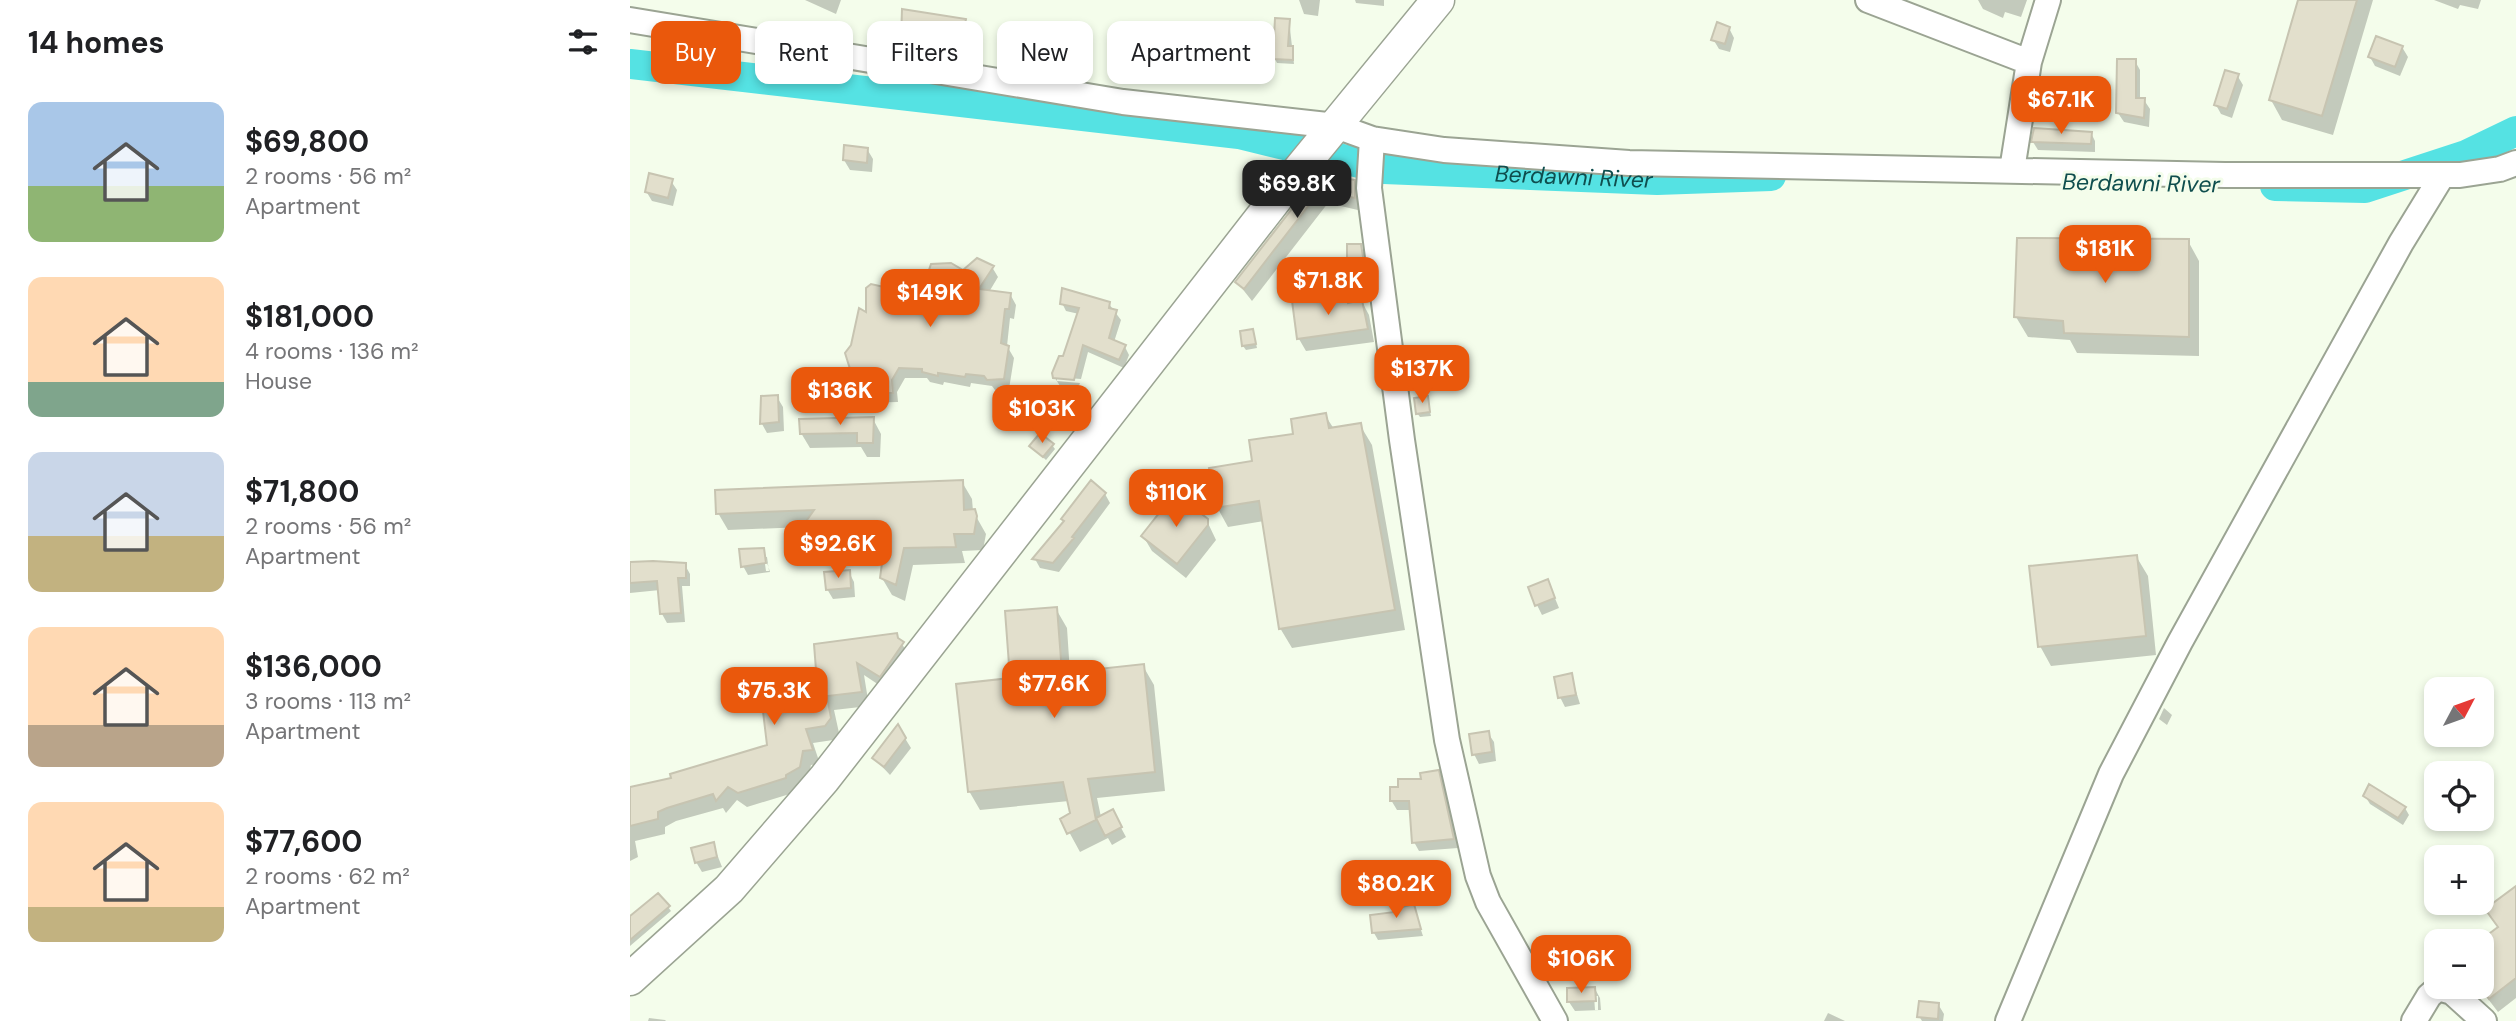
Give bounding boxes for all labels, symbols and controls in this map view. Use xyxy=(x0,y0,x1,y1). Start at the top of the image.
chip: Buy xyxy=(651,21,741,84)
chip: Rent xyxy=(755,21,853,84)
chip: Filters xyxy=(867,21,983,84)
chip: New xyxy=(997,21,1093,84)
chip: Apartment xyxy=(1107,21,1275,84)
text: 14 homes xyxy=(28,23,165,62)
icon: filters xyxy=(564,23,602,61)
pin: $67.1K xyxy=(2004,76,2118,136)
text: $67.1K xyxy=(2027,84,2095,114)
text: $69,800 xyxy=(245,122,369,161)
icon: home xyxy=(84,130,168,214)
water label: Berdawni River xyxy=(1494,158,1655,195)
pin: $69.8K xyxy=(1240,160,1354,220)
text: 2 rooms · 56 m² xyxy=(245,161,411,191)
water label: Berdawni River xyxy=(2062,167,2222,199)
text: $69.8K xyxy=(1258,168,1336,198)
text: Apartment xyxy=(245,191,360,221)
pin: $181K xyxy=(2056,226,2154,285)
text: $181K xyxy=(2075,233,2135,263)
pin: $71.8K xyxy=(1271,258,1385,317)
text: $71.8K xyxy=(1293,265,1363,295)
pin: $149K xyxy=(881,270,979,329)
text: $149K xyxy=(897,277,963,307)
text: $181,000 xyxy=(245,297,374,336)
icon: home xyxy=(84,305,168,389)
text: 4 rooms · 136 m² xyxy=(245,336,419,366)
pin: $137K xyxy=(1373,346,1471,405)
text: $137K xyxy=(1390,353,1454,383)
text: House xyxy=(245,366,312,396)
pin: $136K xyxy=(791,368,889,427)
text: $136K xyxy=(807,375,873,405)
pin: $103K xyxy=(993,386,1091,445)
text: $103K xyxy=(1008,393,1076,423)
pin: $110K xyxy=(1127,470,1225,529)
text: $71,800 xyxy=(245,472,359,511)
text: $110K xyxy=(1145,477,1207,507)
icon: home xyxy=(84,480,168,564)
text: 2 rooms · 56 m² xyxy=(245,511,411,541)
pin: $92.6K xyxy=(781,520,895,580)
text: $92.6K xyxy=(800,528,876,558)
text: Apartment xyxy=(245,541,360,571)
text: $136,000 xyxy=(245,647,382,686)
icon: home xyxy=(84,655,168,739)
pin: $77.6K xyxy=(997,660,1111,720)
pin: $75.3K xyxy=(717,668,831,727)
text: $77.6K xyxy=(1018,668,1090,698)
text: $75.3K xyxy=(737,675,811,705)
north arrow xyxy=(2424,677,2494,747)
map controls xyxy=(2424,677,2494,999)
text: 3 rooms · 113 m² xyxy=(245,686,411,716)
text: Apartment xyxy=(245,716,360,746)
button: locate xyxy=(2424,761,2494,831)
text: $77,600 xyxy=(245,822,362,861)
icon: home xyxy=(84,830,168,914)
button: + xyxy=(2424,845,2494,915)
pin: $80.2K xyxy=(1339,860,1453,920)
text: 2 rooms · 62 m² xyxy=(245,861,410,891)
text: $80.2K xyxy=(1357,868,1435,898)
text: Apartment xyxy=(245,891,360,921)
button: − xyxy=(2424,929,2494,999)
pin: $106K xyxy=(1532,936,1630,995)
text: $106K xyxy=(1547,943,1615,973)

